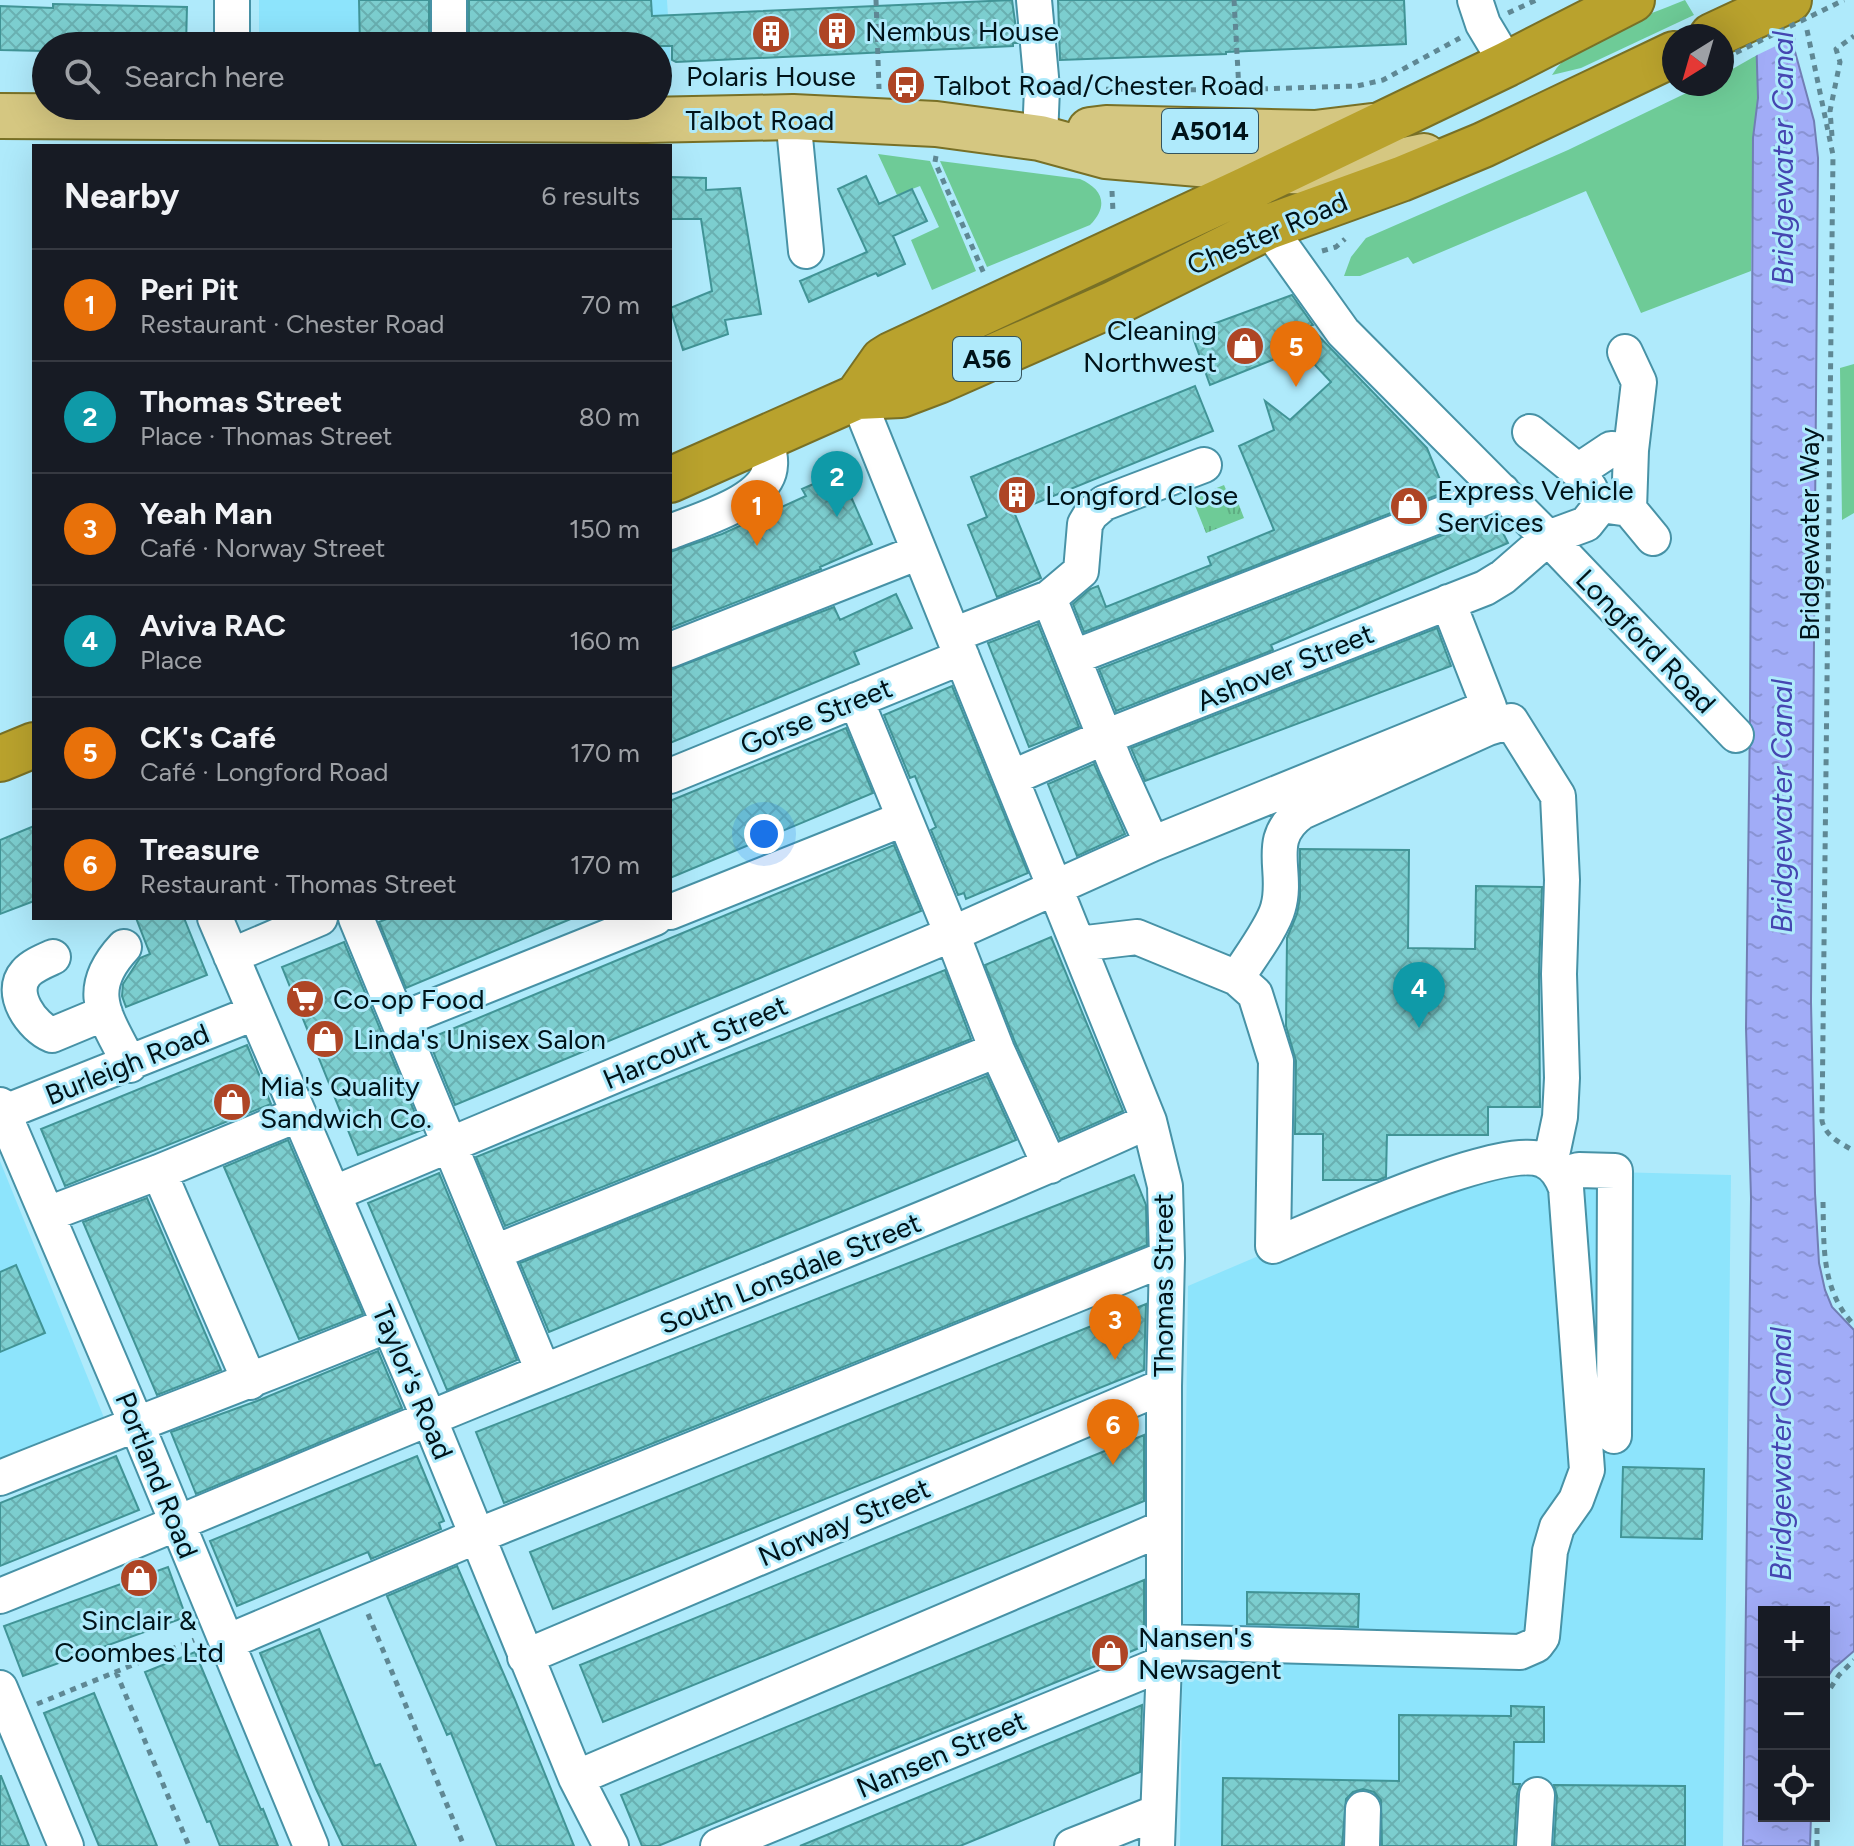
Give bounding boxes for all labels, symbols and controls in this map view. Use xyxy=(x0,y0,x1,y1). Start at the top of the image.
building icon: Nembus House xyxy=(816,10,858,52)
building icon: Polaris House xyxy=(750,13,792,55)
place label: Nembus House xyxy=(865,14,1059,48)
north arrow xyxy=(1662,24,1734,96)
water label: Bridgewater Canal xyxy=(1764,31,1801,285)
search box xyxy=(32,32,672,120)
icon: search xyxy=(60,54,104,98)
text: Search here xyxy=(124,58,284,95)
place label: Polaris House xyxy=(686,59,856,93)
bus stop icon: Talbot Road/Chester Road xyxy=(885,64,927,106)
place label: Talbot Road/Chester Road xyxy=(934,68,1264,102)
street label: Talbot Road xyxy=(686,103,834,137)
road number: A5014 xyxy=(1162,109,1258,153)
text: Nearby xyxy=(64,176,179,217)
text: 6 results xyxy=(542,180,640,212)
street label: Chester Road xyxy=(1182,184,1352,282)
text: Peri Pit xyxy=(140,271,239,308)
text: 1 xyxy=(85,289,95,321)
text: 70 m xyxy=(581,289,640,321)
text: Restaurant · Chester Road xyxy=(140,308,445,340)
place label: Cleaning Northwest xyxy=(1083,313,1217,379)
pin: 5 xyxy=(1270,321,1322,387)
shop icon: Cleaning Northwest xyxy=(1224,325,1266,367)
road number: A56 xyxy=(953,337,1021,381)
text: Thomas Street xyxy=(140,383,342,420)
text: 2 xyxy=(82,401,98,433)
text: 80 m xyxy=(579,401,640,433)
text: Place · Thomas Street xyxy=(140,420,392,452)
street label: Bridgewater Way xyxy=(1792,427,1826,641)
pin: 2 xyxy=(811,451,863,517)
place label: Express Vehicle Services xyxy=(1437,473,1633,539)
building icon: Longford Close xyxy=(996,474,1038,516)
place label: Longford Close xyxy=(1045,478,1238,512)
pin: 1 xyxy=(731,480,783,546)
shop icon: Express Vehicle Services xyxy=(1388,485,1430,527)
text: Yeah Man xyxy=(140,495,272,532)
text: 3 xyxy=(83,513,97,545)
text: 150 m xyxy=(569,513,640,545)
text: Café · Norway Street xyxy=(140,532,385,564)
street label: Longford Road xyxy=(1569,562,1723,720)
text: Aviva RAC xyxy=(140,607,286,644)
street label: Ashover Street xyxy=(1192,616,1378,718)
text: 4 xyxy=(82,625,98,657)
text: 160 m xyxy=(569,625,640,657)
text: Place xyxy=(140,644,202,676)
street label: Gorse Street xyxy=(735,670,897,762)
water label: Bridgewater Canal xyxy=(1763,679,1800,933)
text: CK's Café xyxy=(140,719,276,756)
text: 5 xyxy=(82,737,98,769)
text: 170 m xyxy=(570,737,640,769)
text: Café · Longford Road xyxy=(140,756,388,788)
your location xyxy=(744,814,784,854)
text: Treasure xyxy=(140,831,259,868)
text: 6 xyxy=(82,849,98,881)
text: 170 m xyxy=(570,849,640,881)
text: Restaurant · Thomas Street xyxy=(140,868,457,900)
pin: 4 xyxy=(1393,962,1445,1028)
supermarket icon: Co-op Food xyxy=(284,978,326,1020)
place label: Co-op Food xyxy=(333,982,485,1016)
street label: Harcourt Street xyxy=(598,988,792,1096)
street label: Burleigh Road xyxy=(40,1016,214,1112)
shop icon: Linda's Unisex Salon xyxy=(304,1018,346,1060)
place label: Linda's Unisex Salon xyxy=(353,1022,606,1056)
place label: Mia's Quality Sandwich Co. xyxy=(260,1069,432,1135)
shop icon: Mia's Quality Sandwich Co. xyxy=(211,1081,253,1123)
street label: Thomas Street xyxy=(1146,1193,1180,1377)
street label: South Lonsdale Street xyxy=(654,1205,926,1341)
pin: 3 xyxy=(1089,1294,1141,1360)
street label: Taylor's Road xyxy=(365,1300,461,1464)
water label: Bridgewater Canal xyxy=(1762,1327,1799,1581)
street label: Portland Road xyxy=(108,1387,206,1563)
pin: 6 xyxy=(1087,1399,1139,1465)
street label: Norway Street xyxy=(753,1471,935,1573)
shop icon: Sinclair & Coombes Ltd xyxy=(118,1557,160,1599)
place label: Sinclair & Coombes Ltd xyxy=(54,1603,224,1669)
map controls xyxy=(1758,1606,1830,1822)
button: + xyxy=(1758,1606,1830,1678)
place label: Nansen's Newsagent xyxy=(1138,1620,1282,1686)
shop icon: Nansen's Newsagent xyxy=(1089,1632,1131,1674)
button: − xyxy=(1758,1678,1830,1750)
street label: Nansen Street xyxy=(851,1703,1031,1805)
button: locate xyxy=(1758,1750,1830,1822)

